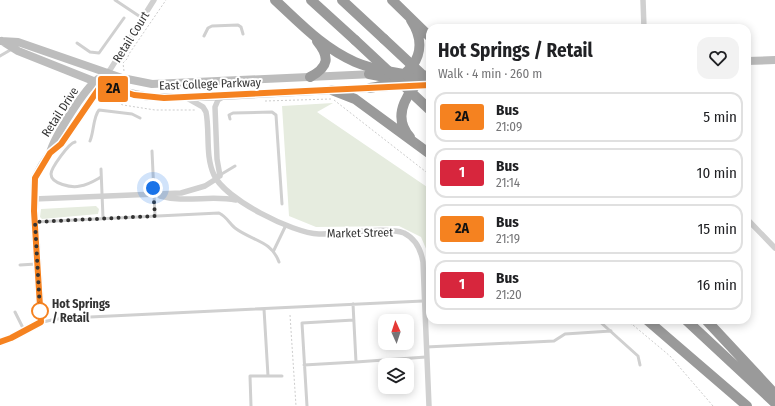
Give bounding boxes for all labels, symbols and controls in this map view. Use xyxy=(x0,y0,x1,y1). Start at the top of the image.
street label: Retail Court xyxy=(110,9,152,65)
button: heart xyxy=(697,37,739,79)
text: Hot Springs / Retail xyxy=(438,39,593,62)
text: Walk · 4 min · 260 m xyxy=(438,66,542,81)
street label: East College Parkway xyxy=(159,75,262,93)
line badge: 2A xyxy=(95,76,131,102)
text: 2A xyxy=(106,80,120,97)
street label: Retail Drive xyxy=(39,84,81,139)
text: Bus xyxy=(496,101,519,119)
text: 2A xyxy=(455,108,469,125)
text: 5 min xyxy=(703,108,737,126)
text: 21:09 xyxy=(496,119,522,134)
text: Bus xyxy=(496,157,519,175)
text: 1 xyxy=(459,164,465,181)
text: 10 min xyxy=(697,164,737,182)
text: 21:14 xyxy=(496,175,520,190)
your location xyxy=(143,178,163,198)
text: Bus xyxy=(496,213,519,231)
text: 2A xyxy=(455,220,469,237)
text: 15 min xyxy=(698,220,737,238)
street label: Market Street xyxy=(327,225,393,241)
text: 21:19 xyxy=(496,231,520,246)
text: Bus xyxy=(496,269,519,287)
text: 1 xyxy=(459,276,465,293)
text: 16 min xyxy=(697,276,737,294)
text: 21:20 xyxy=(496,287,522,302)
place label: Hot Springs / Retail xyxy=(52,297,111,325)
marker: Hot Springs / Retail xyxy=(31,302,49,320)
north arrow xyxy=(378,314,414,350)
map controls xyxy=(378,314,414,394)
button: layers xyxy=(378,358,414,394)

